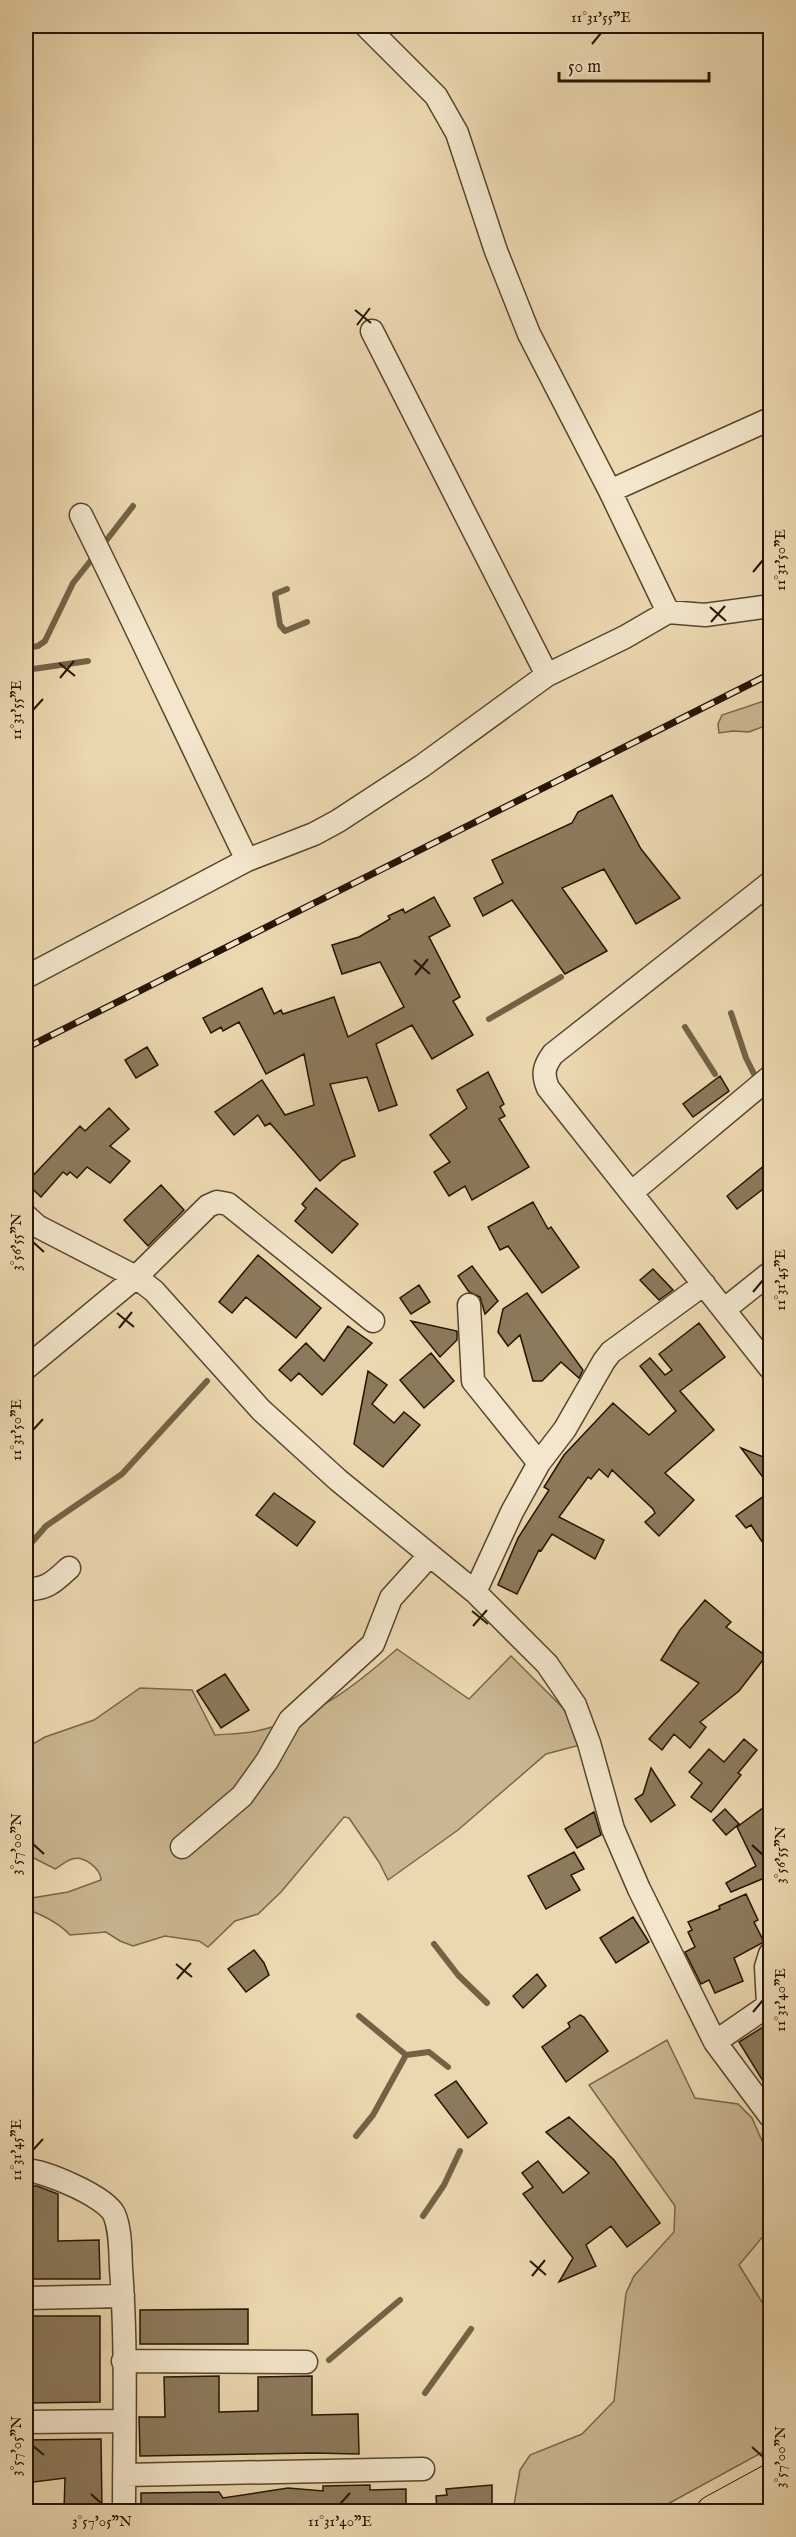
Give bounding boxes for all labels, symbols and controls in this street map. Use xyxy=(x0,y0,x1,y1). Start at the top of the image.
text: 11°31'55"E xyxy=(571,8,631,27)
scale bar xyxy=(559,45,709,83)
text: 50 m xyxy=(568,56,601,79)
text: 11°31'50"E xyxy=(771,529,790,591)
text: 11°31'55"E xyxy=(7,680,26,740)
text: 3°56'55"N xyxy=(7,1213,26,1271)
text: 11°31'45"E xyxy=(771,1249,790,1311)
text: 11°31'50"E xyxy=(7,1399,26,1461)
text: 3°57'00"N xyxy=(7,1813,26,1875)
text: 3°56'55"N xyxy=(771,1826,790,1884)
text: 11°31'40"E xyxy=(771,1968,790,2032)
text: 11°31'45"E xyxy=(7,2119,26,2181)
text: 3°57'05"N xyxy=(7,2416,26,2476)
text: 3°57'00"N xyxy=(771,2426,790,2488)
text: 3°57'05"N xyxy=(72,2512,132,2531)
text: 11°31'40"E xyxy=(308,2512,372,2531)

